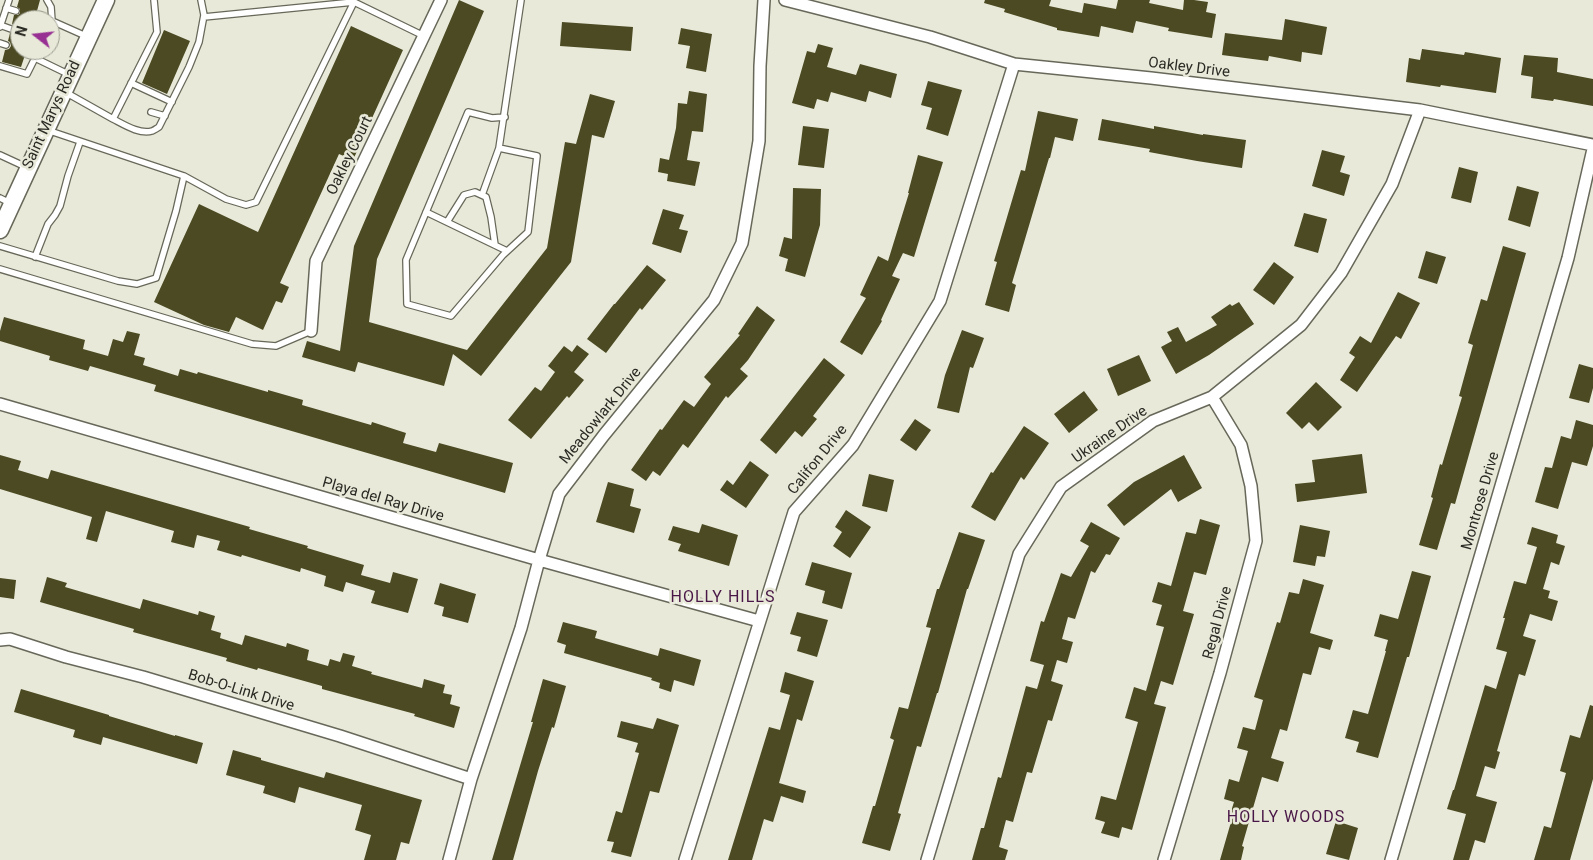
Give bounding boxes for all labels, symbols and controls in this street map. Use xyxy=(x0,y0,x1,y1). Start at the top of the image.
north arrow xyxy=(10,10,60,60)
text: N xyxy=(12,24,31,38)
street label: Oakley Drive xyxy=(1147,54,1231,82)
street label: Saint Marys Road xyxy=(19,58,85,172)
street label: Oakley Court xyxy=(323,114,377,198)
street label: Meadowlark Drive xyxy=(556,364,646,468)
street label: Ukraine Drive xyxy=(1069,403,1151,467)
street label: Califon Drive xyxy=(784,421,852,499)
street label: Montrose Drive xyxy=(1458,450,1504,552)
street label: Playa del Ray Drive xyxy=(320,474,446,526)
street label: Regal Drive xyxy=(1200,585,1236,661)
district label: HOLLY HILLS xyxy=(669,588,777,608)
street label: Bob-O-Link Drive xyxy=(186,666,296,716)
district label: HOLLY WOODS xyxy=(1225,808,1347,828)

